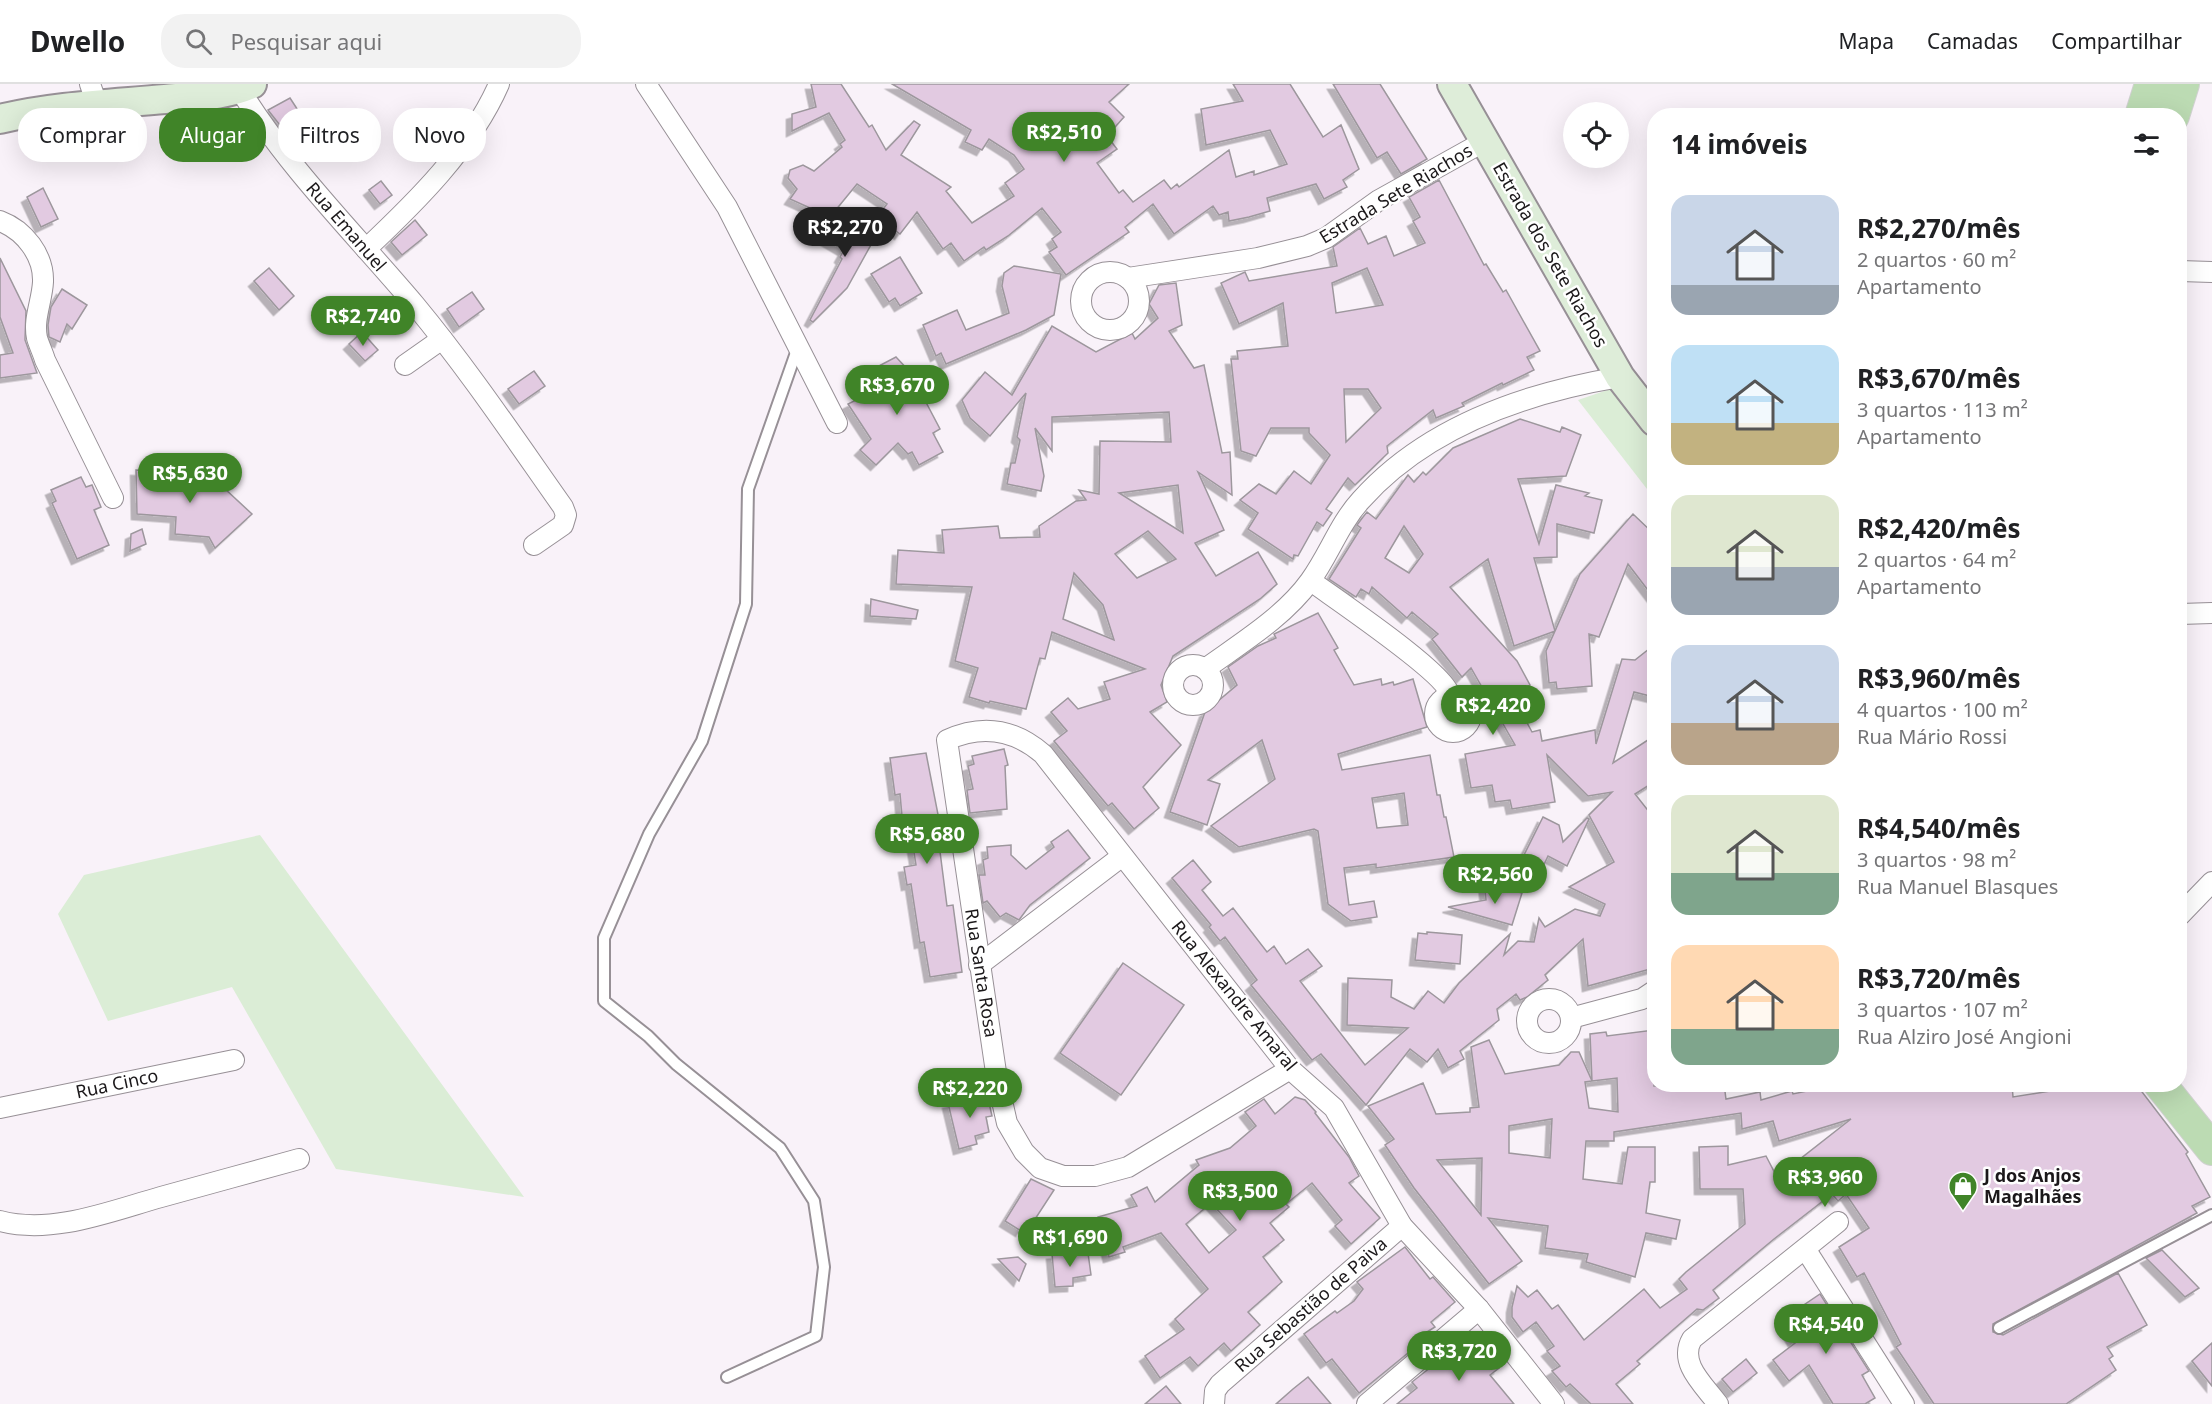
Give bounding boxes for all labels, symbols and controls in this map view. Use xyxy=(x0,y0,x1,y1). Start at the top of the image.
search box xyxy=(161,14,581,68)
text: Dwello xyxy=(30,22,125,60)
icon: search xyxy=(182,25,215,58)
text: Pesquisar aqui xyxy=(230,26,382,56)
text: Mapa xyxy=(1838,27,1894,55)
text: Camadas xyxy=(1927,27,2018,55)
text: Compartilhar xyxy=(2051,27,2182,55)
map controls xyxy=(1563,102,1629,168)
button: locate xyxy=(1563,102,1629,168)
chip: Comprar xyxy=(18,108,147,162)
chip: Alugar xyxy=(159,108,266,162)
chip: Filtros xyxy=(278,108,381,162)
chip: Novo xyxy=(393,108,486,162)
pin: R$2,510 xyxy=(1009,112,1119,163)
text: R$2,510 xyxy=(1026,118,1102,145)
text: 14 imóveis xyxy=(1671,126,1808,162)
icon: filters xyxy=(2130,128,2163,161)
street label: Estrada Sete Riachos xyxy=(1314,138,1477,248)
street label: Estrada dos Sete Riachos xyxy=(1488,158,1614,351)
street label: Rua Emanuel xyxy=(301,177,392,276)
pin: R$2,270 xyxy=(790,207,900,258)
text: R$2,270/mês xyxy=(1857,210,2021,246)
text: R$2,270 xyxy=(807,213,883,240)
icon: home xyxy=(1719,219,1791,291)
text: 2 quartos · 60 m² xyxy=(1857,246,2016,273)
text: Apartamento xyxy=(1857,273,1982,300)
pin: R$2,740 xyxy=(308,296,418,347)
text: R$2,740 xyxy=(325,302,401,329)
text: R$3,670/mês xyxy=(1857,360,2021,396)
pin: R$3,670 xyxy=(842,365,952,416)
icon: home xyxy=(1719,369,1791,441)
text: R$3,670 xyxy=(859,371,935,398)
text: 3 quartos · 113 m² xyxy=(1857,396,2028,423)
text: Apartamento xyxy=(1857,423,1982,450)
pin: R$5,630 xyxy=(135,453,245,504)
text: R$5,630 xyxy=(152,459,228,486)
text: R$2,420/mês xyxy=(1857,510,2021,546)
icon: home xyxy=(1719,519,1791,591)
text: 2 quartos · 64 m² xyxy=(1857,546,2016,573)
text: Apartamento xyxy=(1857,573,1982,600)
text: R$3,960/mês xyxy=(1857,660,2021,696)
icon: home xyxy=(1719,669,1791,741)
pin: R$2,420 xyxy=(1438,685,1548,736)
text: R$2,420 xyxy=(1455,691,1531,718)
text: 4 quartos · 100 m² xyxy=(1857,696,2028,723)
text: Rua Mário Rossi xyxy=(1857,723,2007,750)
text: R$4,540/mês xyxy=(1857,810,2021,846)
pin: R$5,680 xyxy=(872,814,982,865)
icon: home xyxy=(1719,819,1791,891)
text: R$5,680 xyxy=(889,820,965,847)
text: 3 quartos · 98 m² xyxy=(1857,846,2016,873)
pin: R$2,560 xyxy=(1440,854,1550,905)
text: R$2,560 xyxy=(1457,860,1533,887)
text: Rua Manuel Blasques xyxy=(1857,873,2058,900)
street label: Rua Santa Rosa xyxy=(960,907,1004,1039)
street label: Rua Alexandre Amaral xyxy=(1167,915,1303,1076)
text: R$3,720/mês xyxy=(1857,960,2021,996)
icon: home xyxy=(1719,969,1791,1041)
text: 3 quartos · 107 m² xyxy=(1857,996,2028,1023)
text: Rua Alziro José Angioni xyxy=(1857,1023,2072,1050)
street label: Rua Cinco xyxy=(73,1063,160,1103)
pin: R$2,220 xyxy=(915,1068,1025,1119)
text: R$2,220 xyxy=(932,1074,1008,1101)
pin: R$3,960 xyxy=(1770,1157,1880,1208)
text: R$3,960 xyxy=(1787,1163,1863,1190)
place label: J dos Anjos Magalhães xyxy=(1982,1163,2082,1208)
shop icon: J dos Anjos Magalhães xyxy=(1947,1170,1979,1212)
pin: R$3,500 xyxy=(1185,1171,1295,1222)
text: R$3,500 xyxy=(1202,1177,1278,1204)
pin: R$1,690 xyxy=(1015,1217,1125,1268)
text: R$1,690 xyxy=(1032,1223,1108,1250)
street label: Rua Sebastião de Paiva xyxy=(1229,1231,1392,1377)
pin: R$4,540 xyxy=(1771,1304,1881,1355)
text: R$4,540 xyxy=(1788,1310,1864,1337)
pin: R$3,720 xyxy=(1404,1331,1514,1382)
text: R$3,720 xyxy=(1421,1337,1497,1364)

